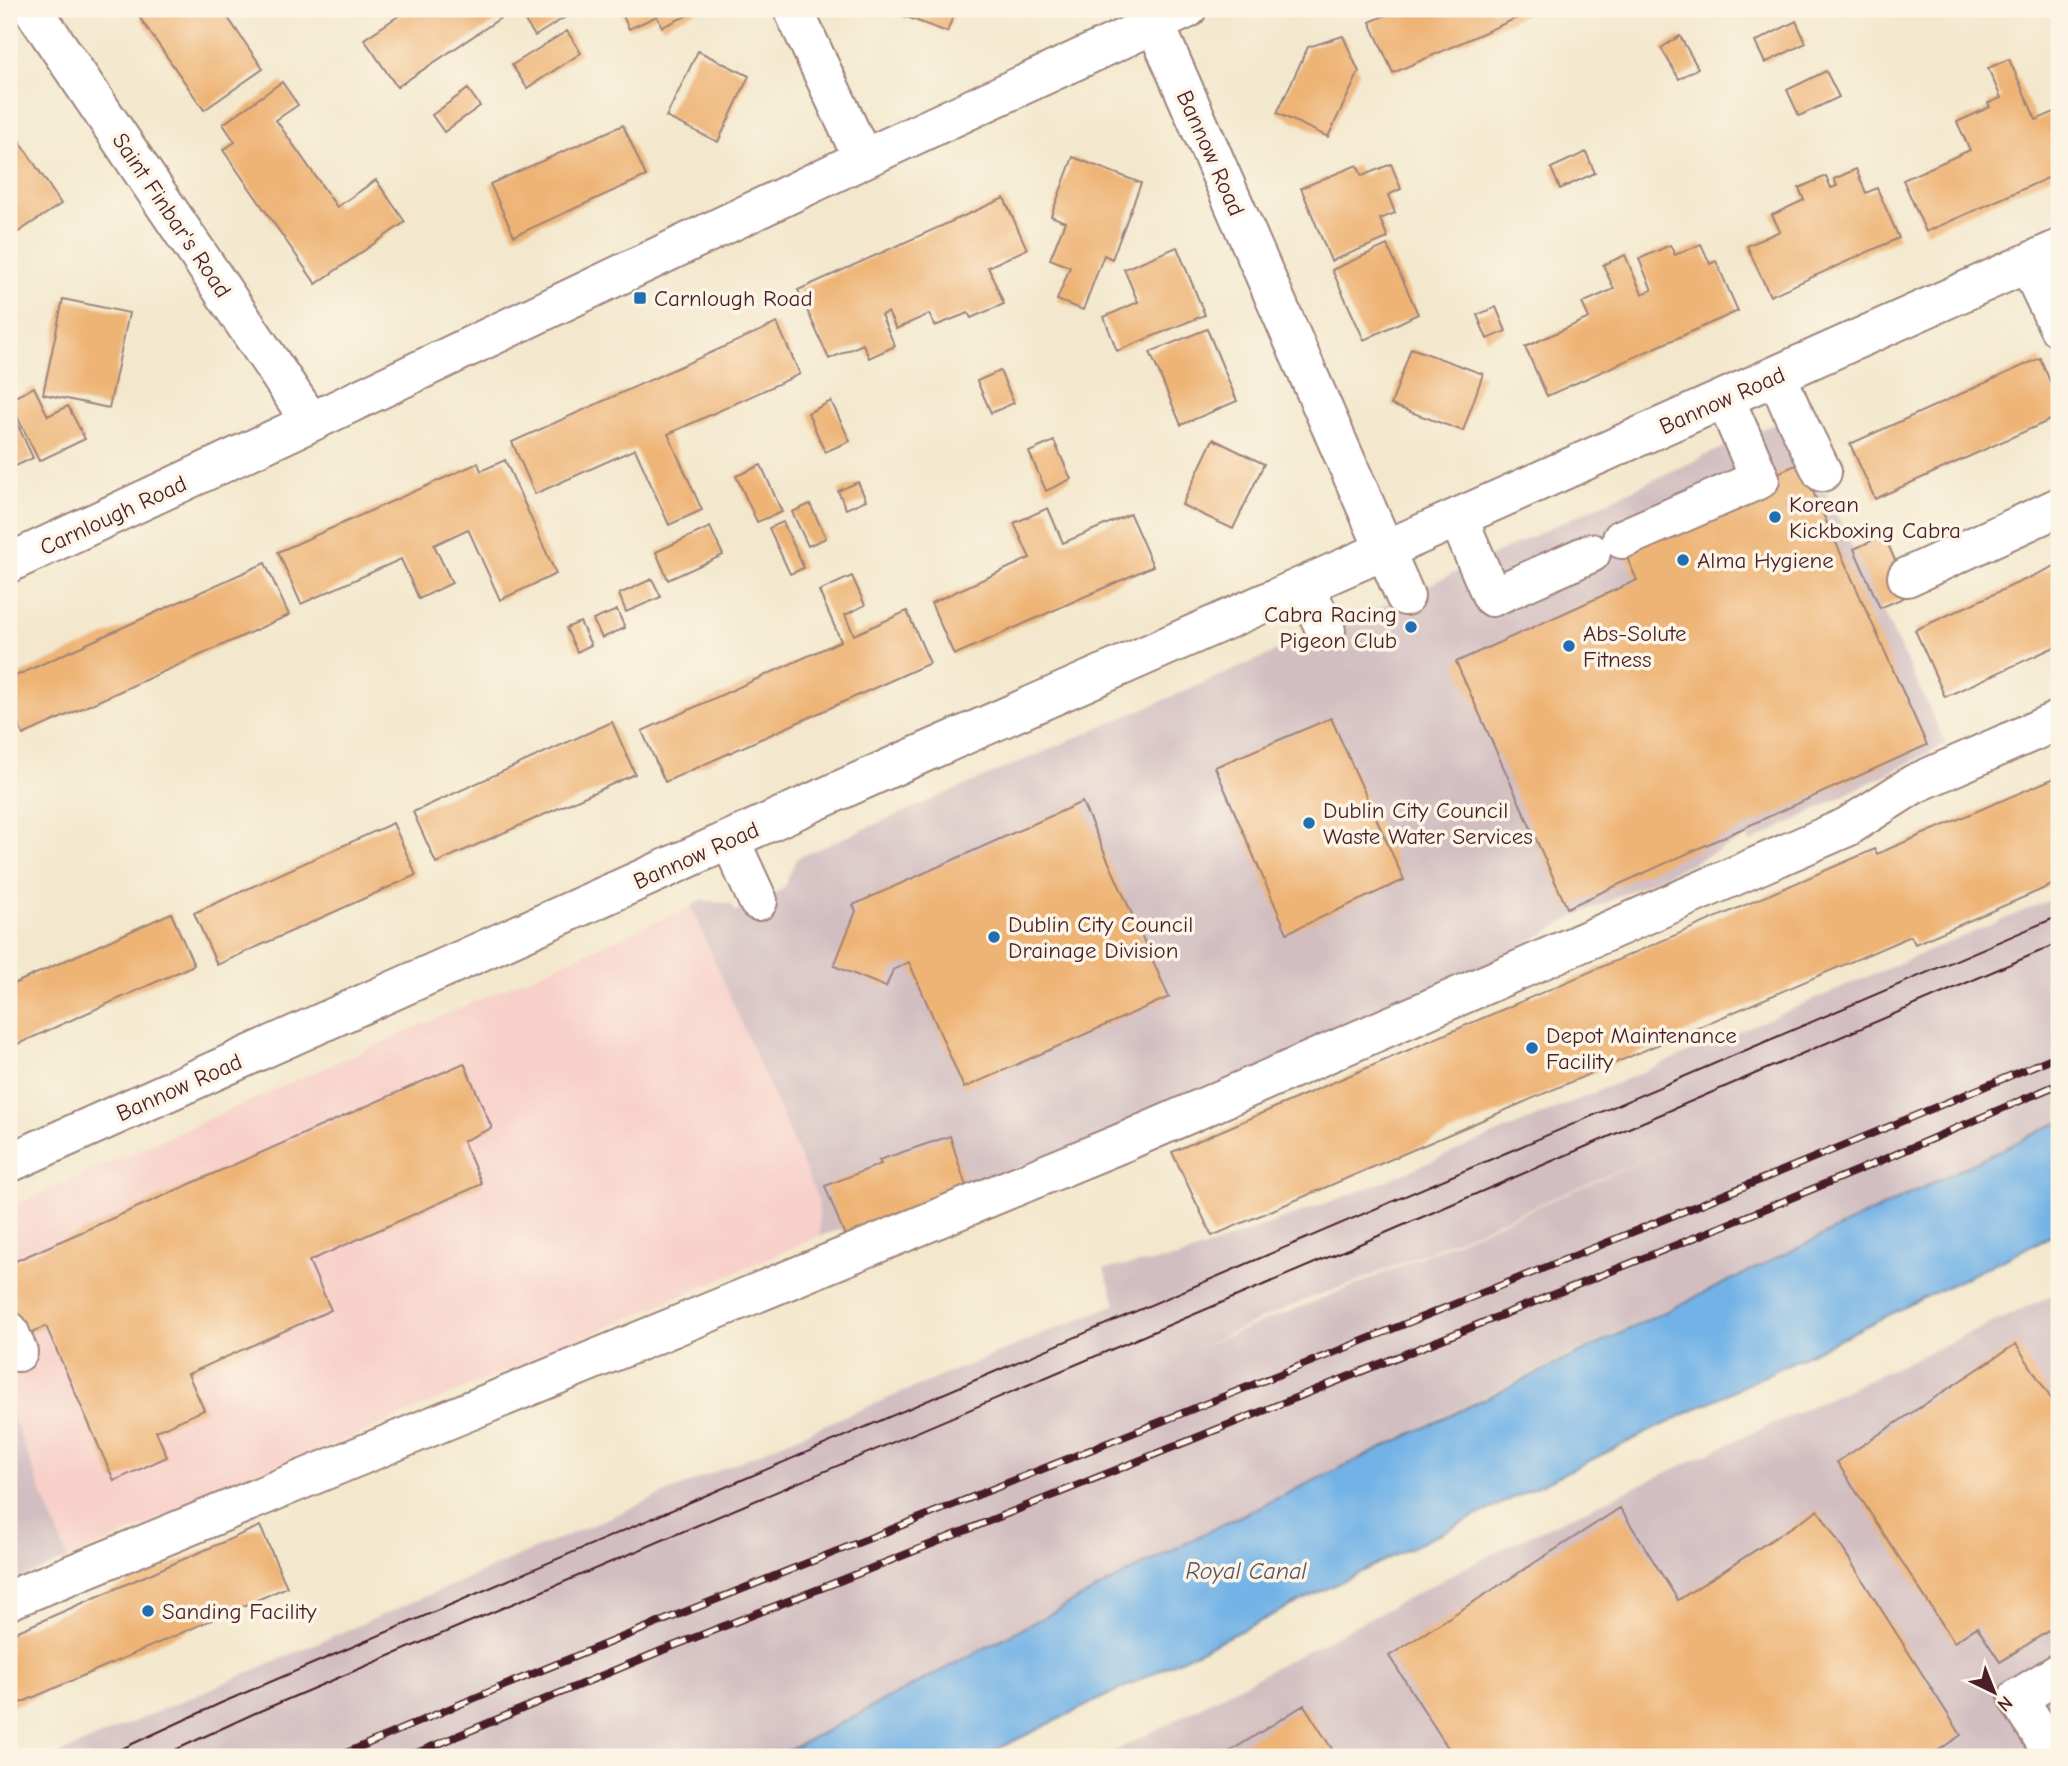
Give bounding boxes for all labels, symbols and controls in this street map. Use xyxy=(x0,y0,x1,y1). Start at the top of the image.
street label: Bannow Road xyxy=(1171,86,1250,220)
street label: Saint Finbar's Road xyxy=(107,128,237,303)
place label: Carnlough Road xyxy=(654,285,813,312)
marker: Carnlough Road xyxy=(632,290,648,306)
street label: Bannow Road xyxy=(1655,361,1789,440)
street label: Carnlough Road xyxy=(36,470,191,561)
place label: Korean Kickboxing Cabra xyxy=(1789,491,1961,544)
marker: Korean Kickboxing Cabra xyxy=(1767,509,1783,525)
place label: Alma Hygiene xyxy=(1697,547,1834,574)
marker: Alma Hygiene xyxy=(1675,552,1691,568)
place label: Cabra Racing Pigeon Club xyxy=(1264,601,1397,654)
marker: Cabra Racing Pigeon Club xyxy=(1403,619,1419,635)
place label: Abs-Solute Fitness xyxy=(1583,620,1686,673)
marker: Abs-Solute Fitness xyxy=(1561,638,1577,654)
place label: Dublin City Council Waste Water Services xyxy=(1323,797,1533,850)
marker: Dublin City Council Waste Water Services xyxy=(1301,815,1317,831)
street label: Bannow Road xyxy=(629,816,763,895)
place label: Dublin City Council Drainage Division xyxy=(1008,911,1193,964)
marker: Dublin City Council Drainage Division xyxy=(986,929,1002,945)
place label: Depot Maintenance Facility xyxy=(1546,1022,1737,1075)
marker: Depot Maintenance Facility xyxy=(1524,1040,1540,1056)
street label: Bannow Road xyxy=(112,1048,246,1127)
water label: Royal Canal xyxy=(1185,1557,1307,1585)
place label: Sanding Facility xyxy=(162,1598,317,1625)
marker: Sanding Facility xyxy=(140,1603,156,1619)
north arrow xyxy=(1960,1658,2030,1728)
text: N xyxy=(1993,1691,2017,1716)

